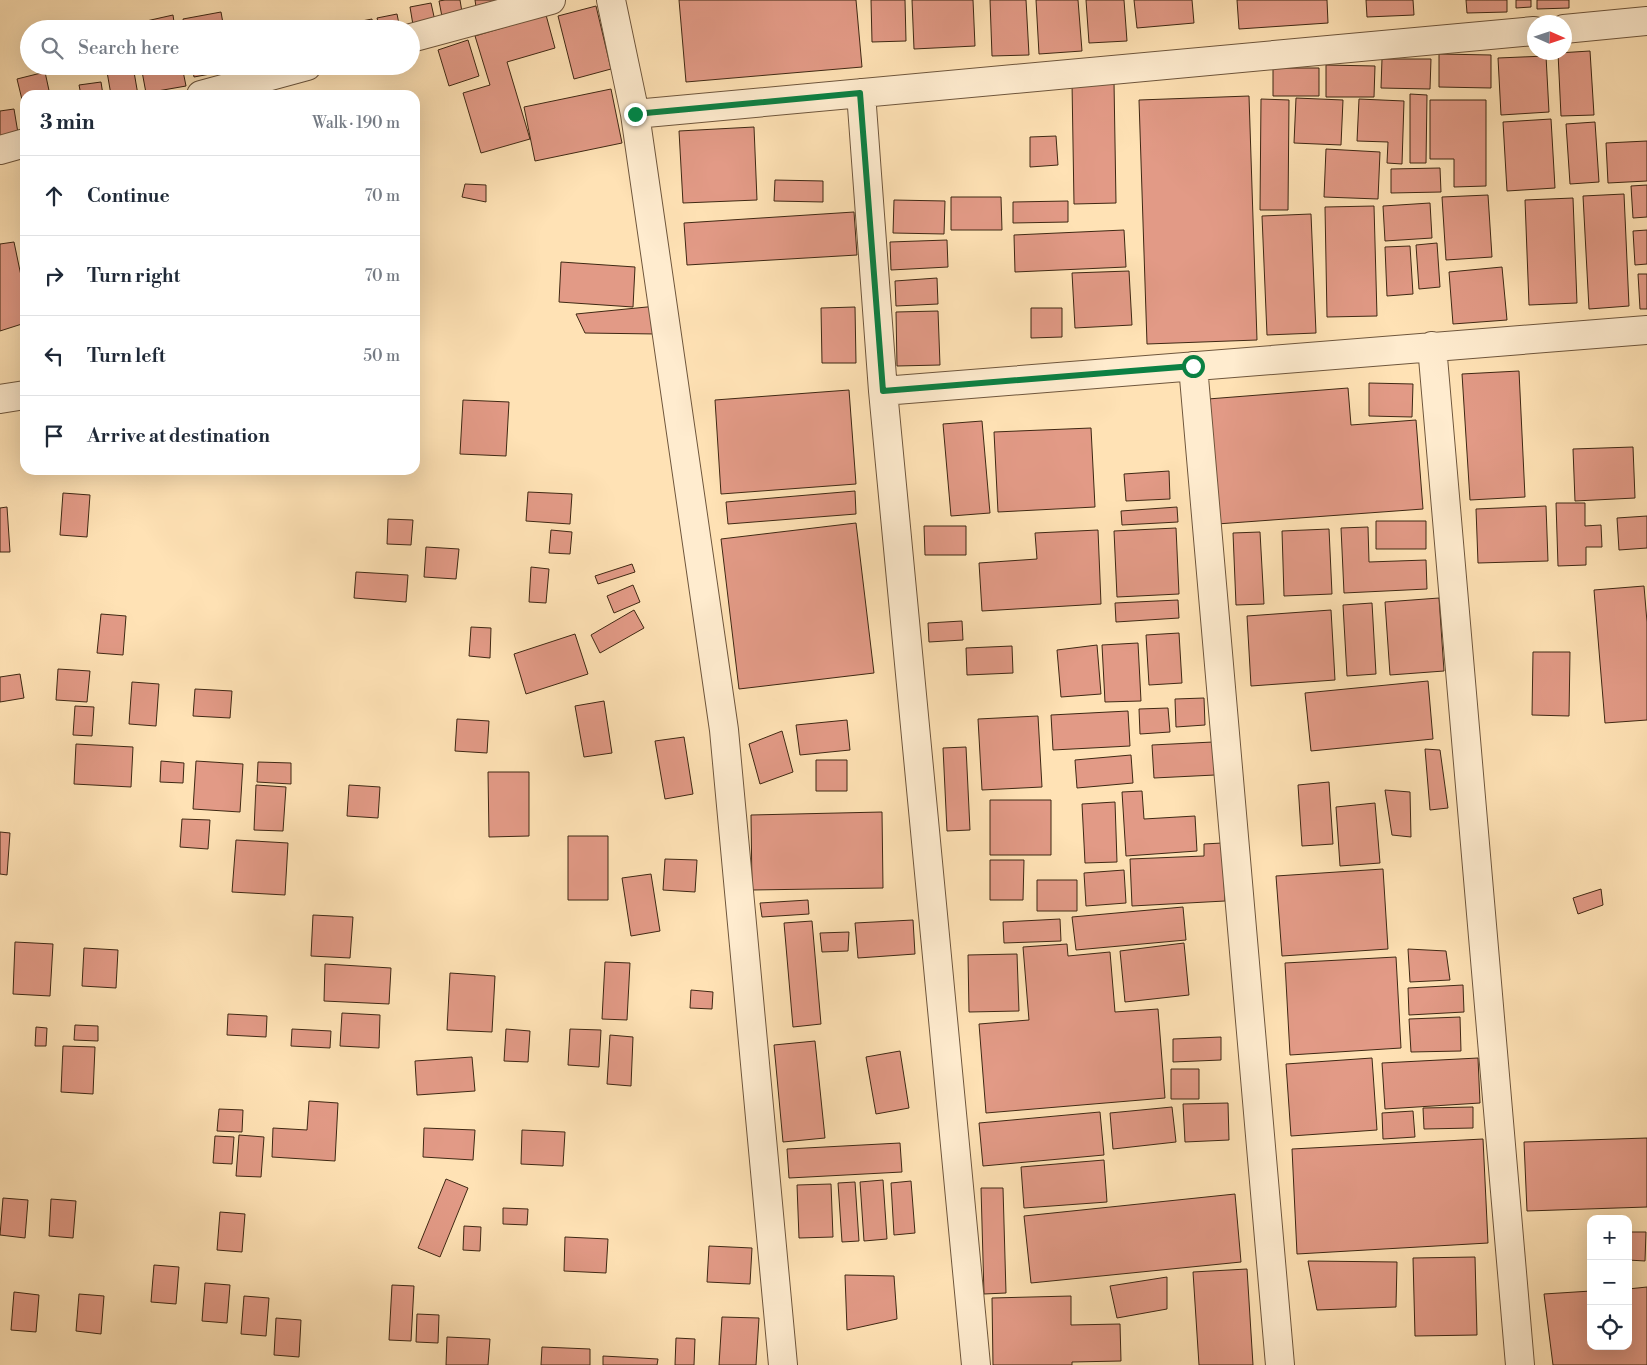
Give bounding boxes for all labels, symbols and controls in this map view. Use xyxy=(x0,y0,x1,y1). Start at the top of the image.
north arrow xyxy=(1527,15,1572,60)
search box xyxy=(20,20,420,75)
icon: search xyxy=(38,34,66,62)
text: Search here xyxy=(78,36,179,60)
route end xyxy=(624,103,647,126)
text: 3 min xyxy=(40,110,95,136)
text: Walk · 190 m xyxy=(312,113,400,133)
icon: ahead xyxy=(40,182,68,210)
text: Continue xyxy=(87,184,170,208)
text: 70 m xyxy=(364,186,400,206)
icon: right xyxy=(40,262,68,290)
text: Turn right xyxy=(87,264,180,288)
text: 70 m xyxy=(364,266,400,286)
icon: left xyxy=(40,342,68,370)
text: Turn left xyxy=(87,344,166,368)
text: 50 m xyxy=(363,346,400,366)
route start xyxy=(1182,355,1205,378)
icon: arrive xyxy=(40,422,68,450)
text: Arrive at destination xyxy=(87,424,270,448)
map controls xyxy=(1587,1215,1632,1350)
button: + xyxy=(1587,1215,1632,1260)
button: − xyxy=(1587,1260,1632,1305)
button: locate xyxy=(1587,1305,1632,1350)

